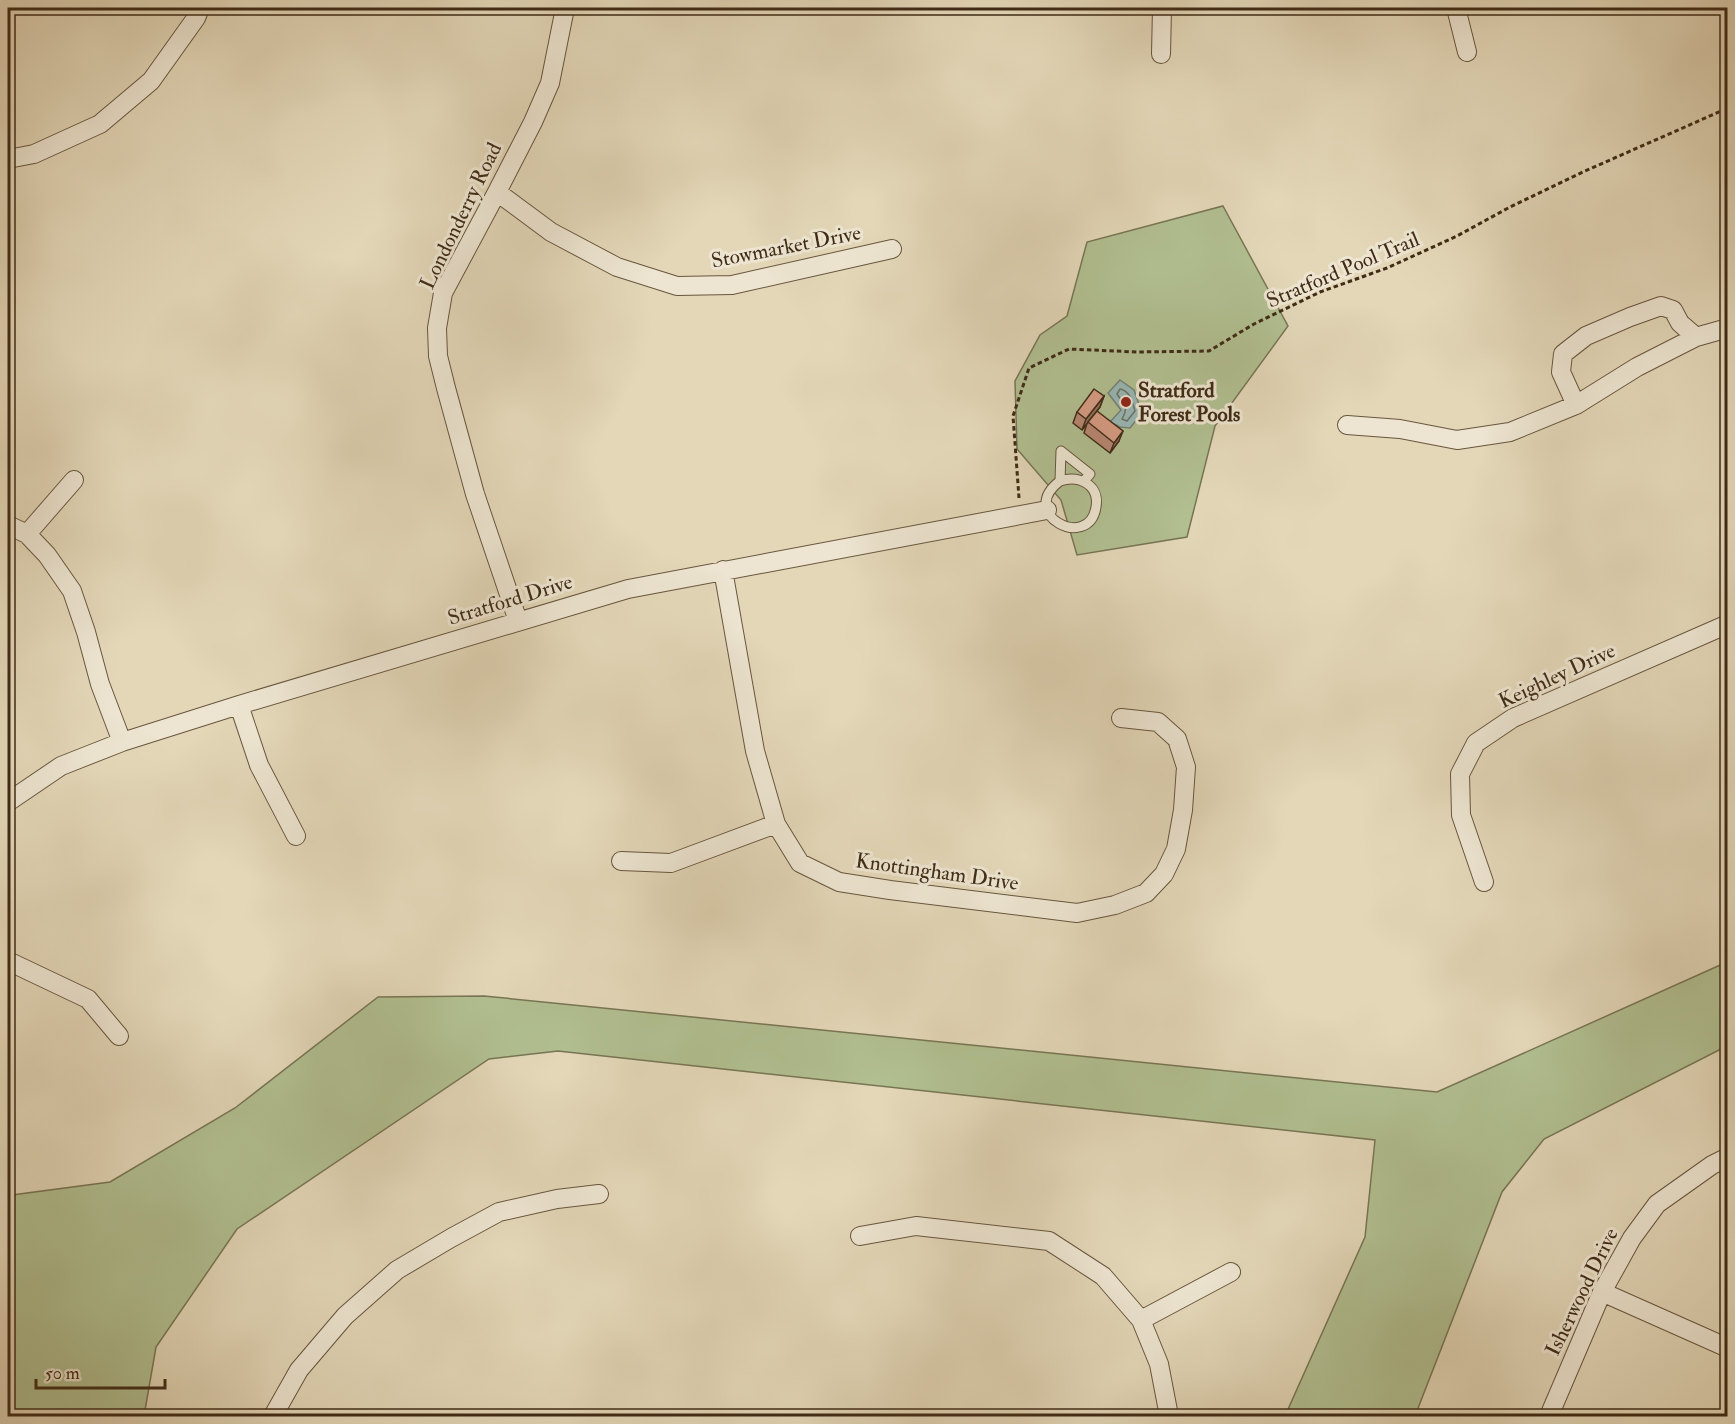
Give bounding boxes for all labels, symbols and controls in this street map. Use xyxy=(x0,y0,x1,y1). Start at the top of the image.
street label: Londonderry Road xyxy=(414,138,508,294)
street label: Stowmarket Drive xyxy=(709,219,863,275)
street label: Stratford Pool Trail xyxy=(1263,225,1424,314)
place label: Stratford Forest Pools xyxy=(1138,377,1240,428)
marker: Stratford Forest Pools xyxy=(1119,395,1133,409)
street label: Stratford Drive xyxy=(444,568,576,632)
street label: Keighley Drive xyxy=(1494,637,1620,715)
street label: Knottingham Drive xyxy=(854,847,1020,897)
street label: Isherwood Drive xyxy=(1539,1223,1625,1360)
scale bar xyxy=(36,1352,165,1390)
text: 50 m xyxy=(45,1362,80,1385)

